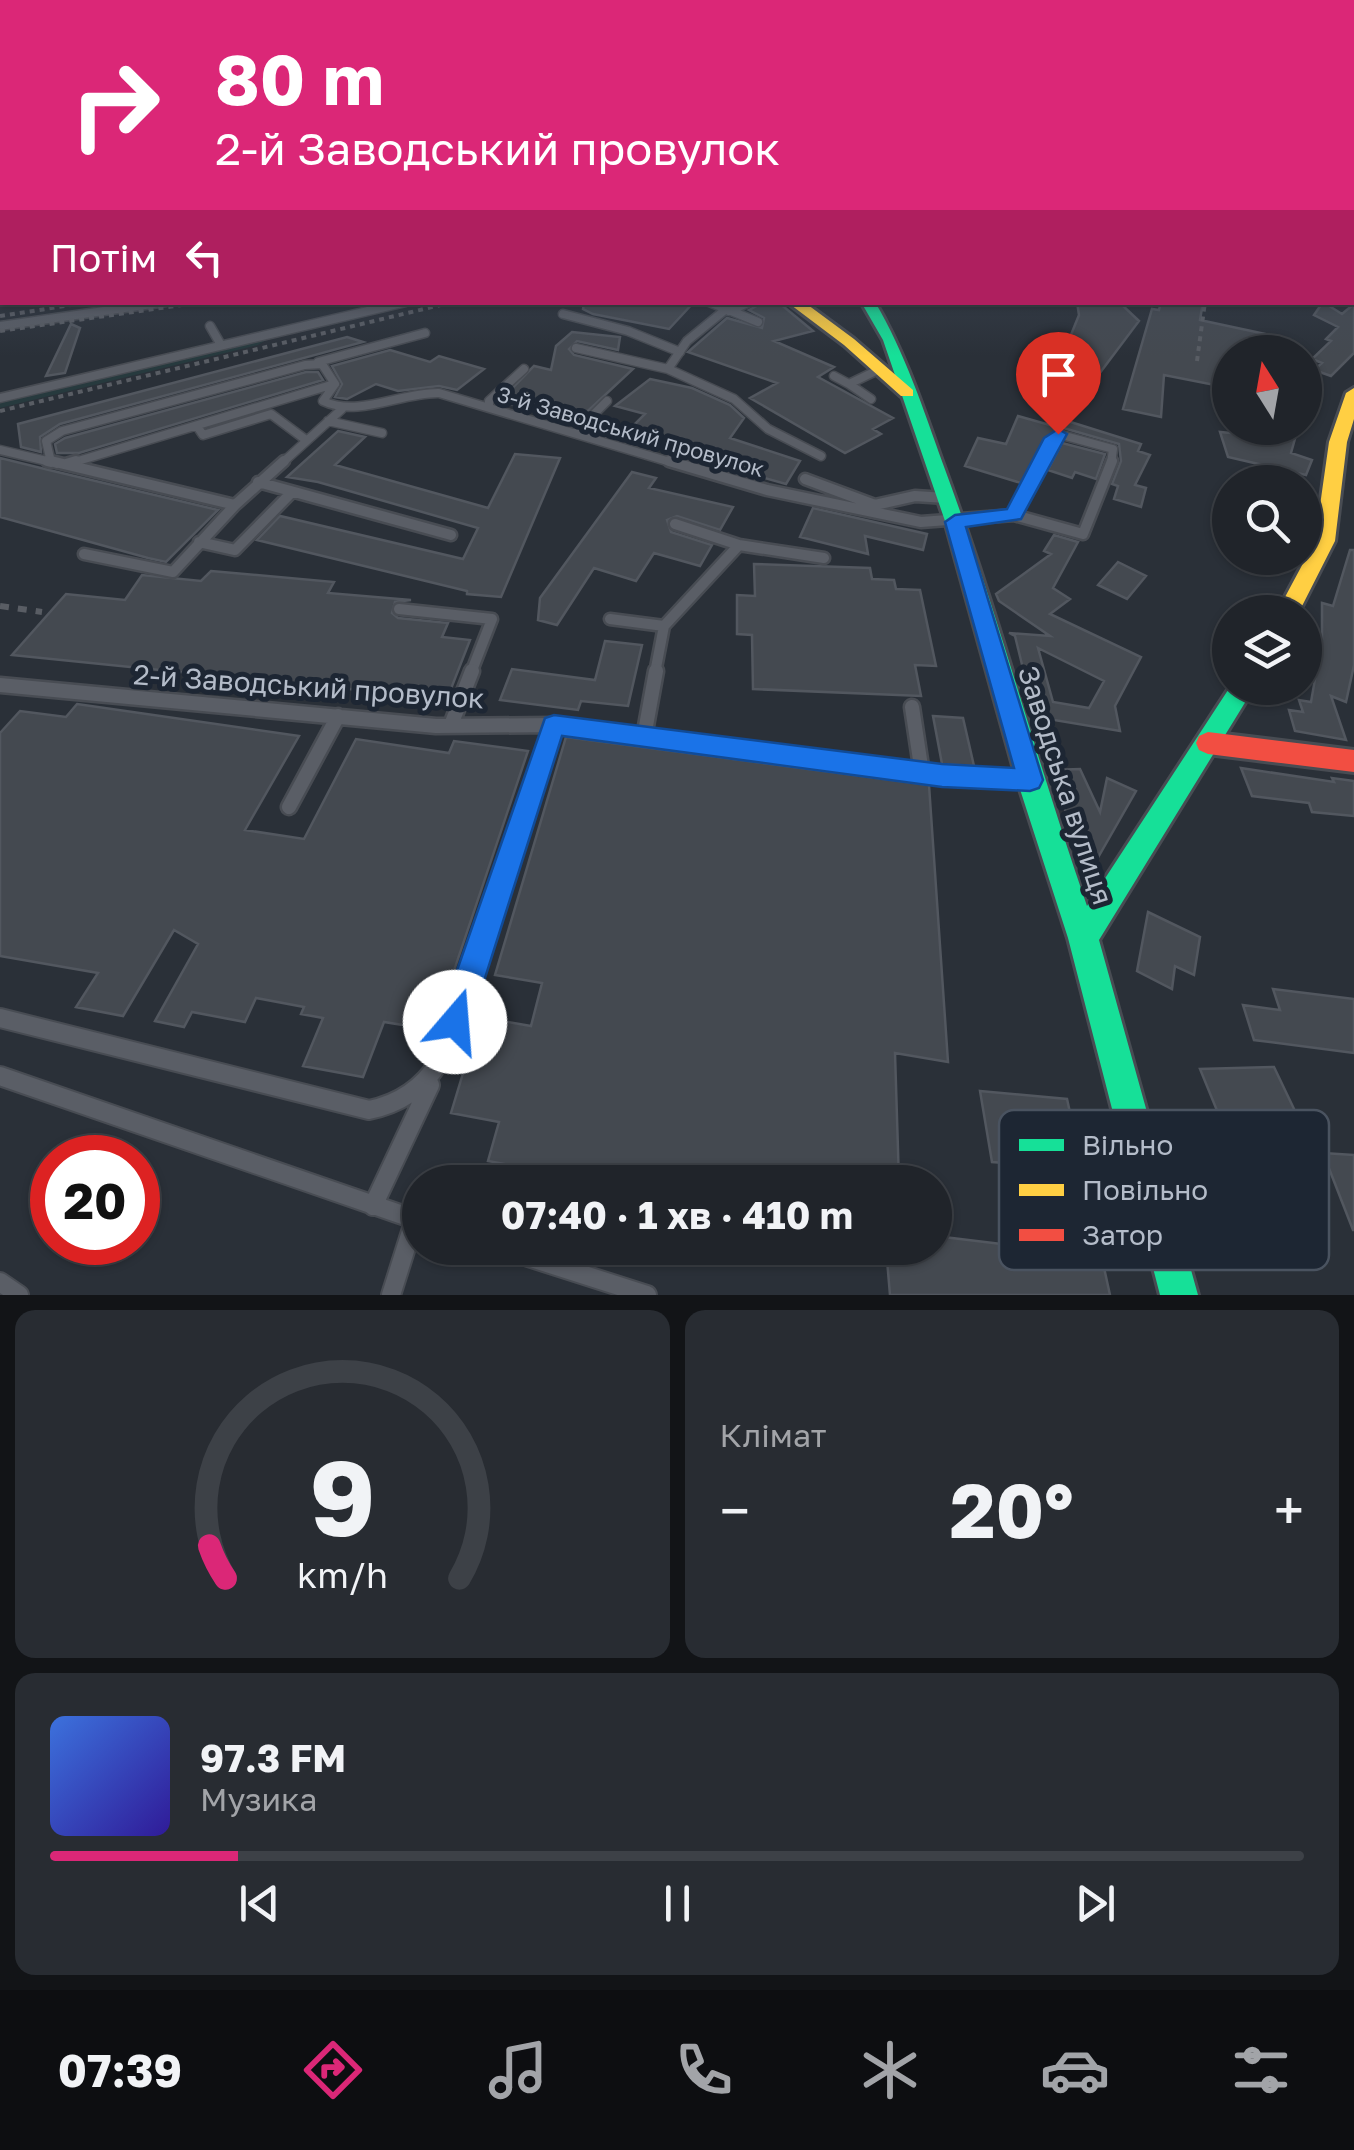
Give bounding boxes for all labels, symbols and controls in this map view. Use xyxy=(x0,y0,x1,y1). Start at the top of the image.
text: 80 m xyxy=(215,36,384,120)
icon: right xyxy=(50,40,180,170)
text: 2-й Заводський провулок xyxy=(215,121,780,175)
icon: left xyxy=(177,230,232,285)
text: Потім xyxy=(50,235,157,280)
pin xyxy=(1016,332,1101,435)
north arrow xyxy=(1212,335,1322,445)
map controls xyxy=(1212,335,1322,705)
icon: arrive xyxy=(1031,347,1086,402)
street label: 3-й Заводський провулок xyxy=(494,380,768,482)
button: search xyxy=(1212,465,1322,575)
button: layers xyxy=(1212,595,1322,705)
street label: 2-й Заводський провулок xyxy=(132,657,486,715)
street label: Заводська вулиця xyxy=(1012,661,1120,909)
position arrow xyxy=(403,970,507,1074)
legend xyxy=(999,1110,1329,1270)
text: Вільно xyxy=(1082,1128,1173,1161)
speed limit sign: 20 xyxy=(30,1135,160,1265)
text: Повільно xyxy=(1082,1173,1208,1206)
text: 07:40 · 1 хв · 410 m xyxy=(501,1192,853,1237)
text: Затор xyxy=(1082,1218,1163,1251)
text: Клімат xyxy=(720,1416,826,1454)
text: 9 xyxy=(309,1434,375,1559)
text: 20° xyxy=(950,1464,1074,1555)
text: − xyxy=(720,1477,750,1543)
text: + xyxy=(1274,1477,1304,1543)
text: km/h xyxy=(297,1553,388,1596)
text: 97.3 FM xyxy=(200,1735,346,1780)
text: Музика xyxy=(200,1780,317,1818)
icon: previous xyxy=(232,1876,287,1931)
icon: pause xyxy=(650,1876,705,1931)
icon: next xyxy=(1068,1876,1123,1931)
icon: directions xyxy=(298,2035,368,2105)
icon: music xyxy=(483,2035,553,2105)
icon: phone xyxy=(669,2035,739,2105)
icon: climate xyxy=(855,2035,925,2105)
icon: car xyxy=(1040,2035,1110,2105)
icon: filters xyxy=(1226,2035,1296,2105)
text: 07:39 xyxy=(58,2043,182,2097)

